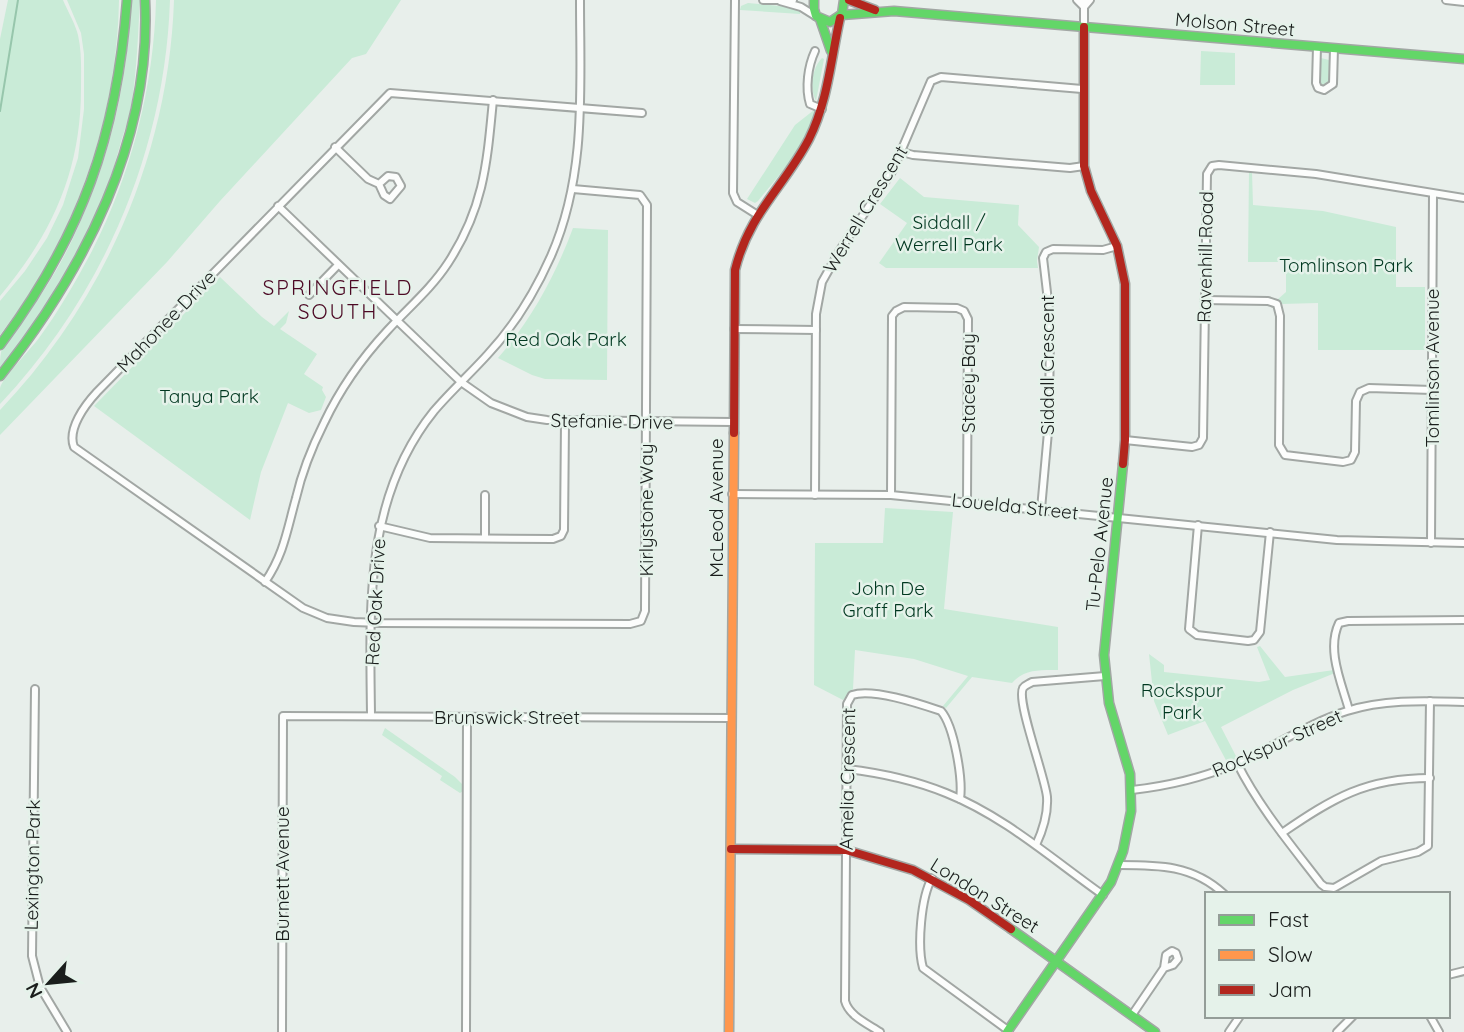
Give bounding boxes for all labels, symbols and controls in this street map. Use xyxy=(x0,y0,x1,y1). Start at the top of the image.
street label: Molson Street xyxy=(1174,7,1296,41)
street label: Werrell Crescent xyxy=(817,141,913,277)
street label: Ravenhill Road xyxy=(1192,191,1218,323)
park label: Siddall / Werrell Park xyxy=(895,210,1003,256)
park label: Tomlinson Park xyxy=(1279,253,1413,277)
street label: Mahonee Drive xyxy=(111,265,221,377)
district label: SPRINGFIELD SOUTH xyxy=(263,274,413,324)
street label: Tomlinson Avenue xyxy=(1420,289,1444,447)
street label: Siddall Crescent xyxy=(1035,295,1059,435)
park label: Red Oak Park xyxy=(505,327,627,351)
street label: Stacey Bay xyxy=(956,333,980,433)
park label: Tanya Park xyxy=(159,384,259,408)
street label: Stefanie Drive xyxy=(550,408,674,434)
street label: McLeod Avenue xyxy=(704,438,728,578)
street label: Kirlystone Way xyxy=(634,443,658,577)
street label: Tu-Pelo Avenue xyxy=(1080,476,1118,612)
street label: Louelda Street xyxy=(950,487,1080,525)
street label: Red Oak Drive xyxy=(360,538,390,666)
park label: John De Graff Park xyxy=(843,576,933,622)
park label: Rockspur Park xyxy=(1141,678,1224,724)
street label: Rockspur Street xyxy=(1208,704,1346,782)
street label: Brunswick Street xyxy=(434,705,580,729)
street label: Amelia Crescent xyxy=(834,708,860,850)
street label: Lexington Park xyxy=(19,799,45,931)
street label: Burnett Avenue xyxy=(270,806,294,942)
street label: London Street xyxy=(926,852,1044,938)
legend xyxy=(1205,892,1450,1018)
text: Fast xyxy=(1268,906,1309,932)
text: Slow xyxy=(1268,941,1313,967)
north arrow xyxy=(14,948,84,1018)
text: Jam xyxy=(1268,976,1312,1002)
text: N xyxy=(20,979,48,1002)

